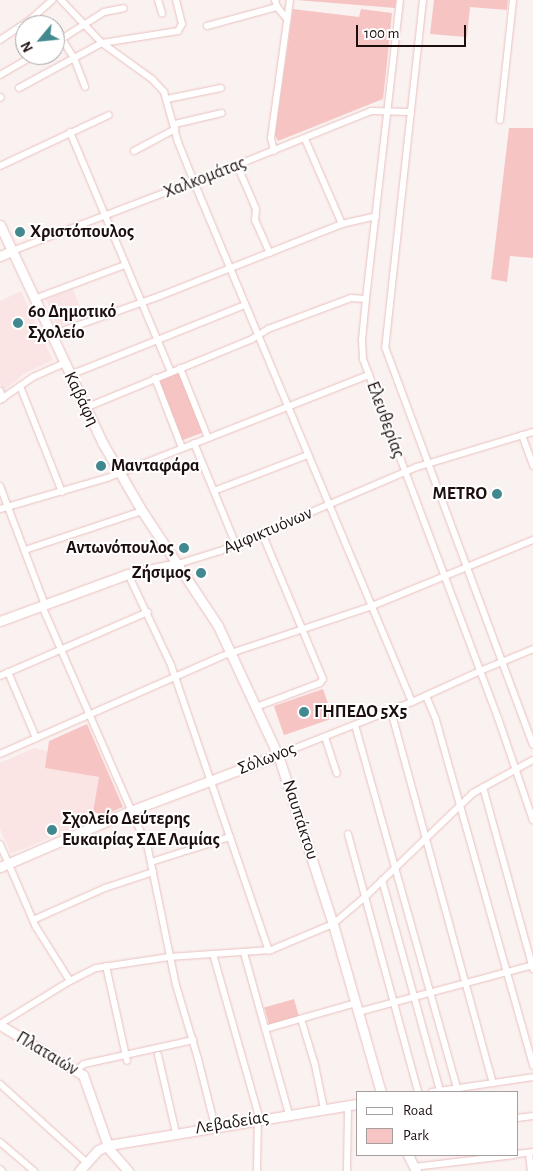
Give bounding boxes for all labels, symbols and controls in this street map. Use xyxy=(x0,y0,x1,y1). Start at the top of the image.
north arrow xyxy=(15,15,65,65)
scale bar xyxy=(358,15,468,47)
text: 100 m xyxy=(364,26,399,41)
text: N xyxy=(19,39,36,54)
street label: Χαλκομάτας xyxy=(161,152,249,204)
place label: Χριστόπουλος xyxy=(30,221,134,243)
marker: Χριστόπουλος xyxy=(14,226,26,238)
place label: 6ο Δημοτικό Σχολείο xyxy=(28,302,116,344)
marker: 6ο Δημοτικό Σχολείο xyxy=(12,317,24,329)
street label: Καβάφη xyxy=(59,368,103,430)
street label: Ελευθερίας xyxy=(361,379,409,461)
place label: Μανταφάρα xyxy=(111,455,200,477)
marker: Μανταφάρα xyxy=(95,460,107,472)
place label: METRO xyxy=(432,483,487,505)
marker: METRO xyxy=(491,488,503,500)
street label: Αμφικτυόνων xyxy=(220,503,316,559)
place label: Αντωνόπουλος xyxy=(66,537,174,559)
marker: Αντωνόπουλος xyxy=(178,542,190,554)
place label: Ζήσιμος xyxy=(132,562,191,584)
marker: Ζήσιμος xyxy=(195,567,207,579)
place label: ΓΗΠΕΔΟ 5X5 xyxy=(314,701,407,723)
marker: ΓΗΠΕΔΟ 5X5 xyxy=(298,706,310,718)
street label: Σόλωνος xyxy=(235,738,299,780)
street label: Ναυπάκτου xyxy=(277,777,323,863)
place label: Σχολείο Δεύτερης Ευκαιρίας ΣΔΕ Λαμίας xyxy=(62,809,220,852)
marker: Σχολείο Δεύτερης Ευκαιρίας ΣΔΕ Λαμίας xyxy=(46,824,58,836)
street label: Πλαταιών xyxy=(12,1027,82,1081)
legend xyxy=(356,1091,518,1156)
text: Road xyxy=(403,1103,433,1118)
street label: Λεβαδείας xyxy=(194,1107,270,1139)
text: Park xyxy=(403,1128,429,1143)

